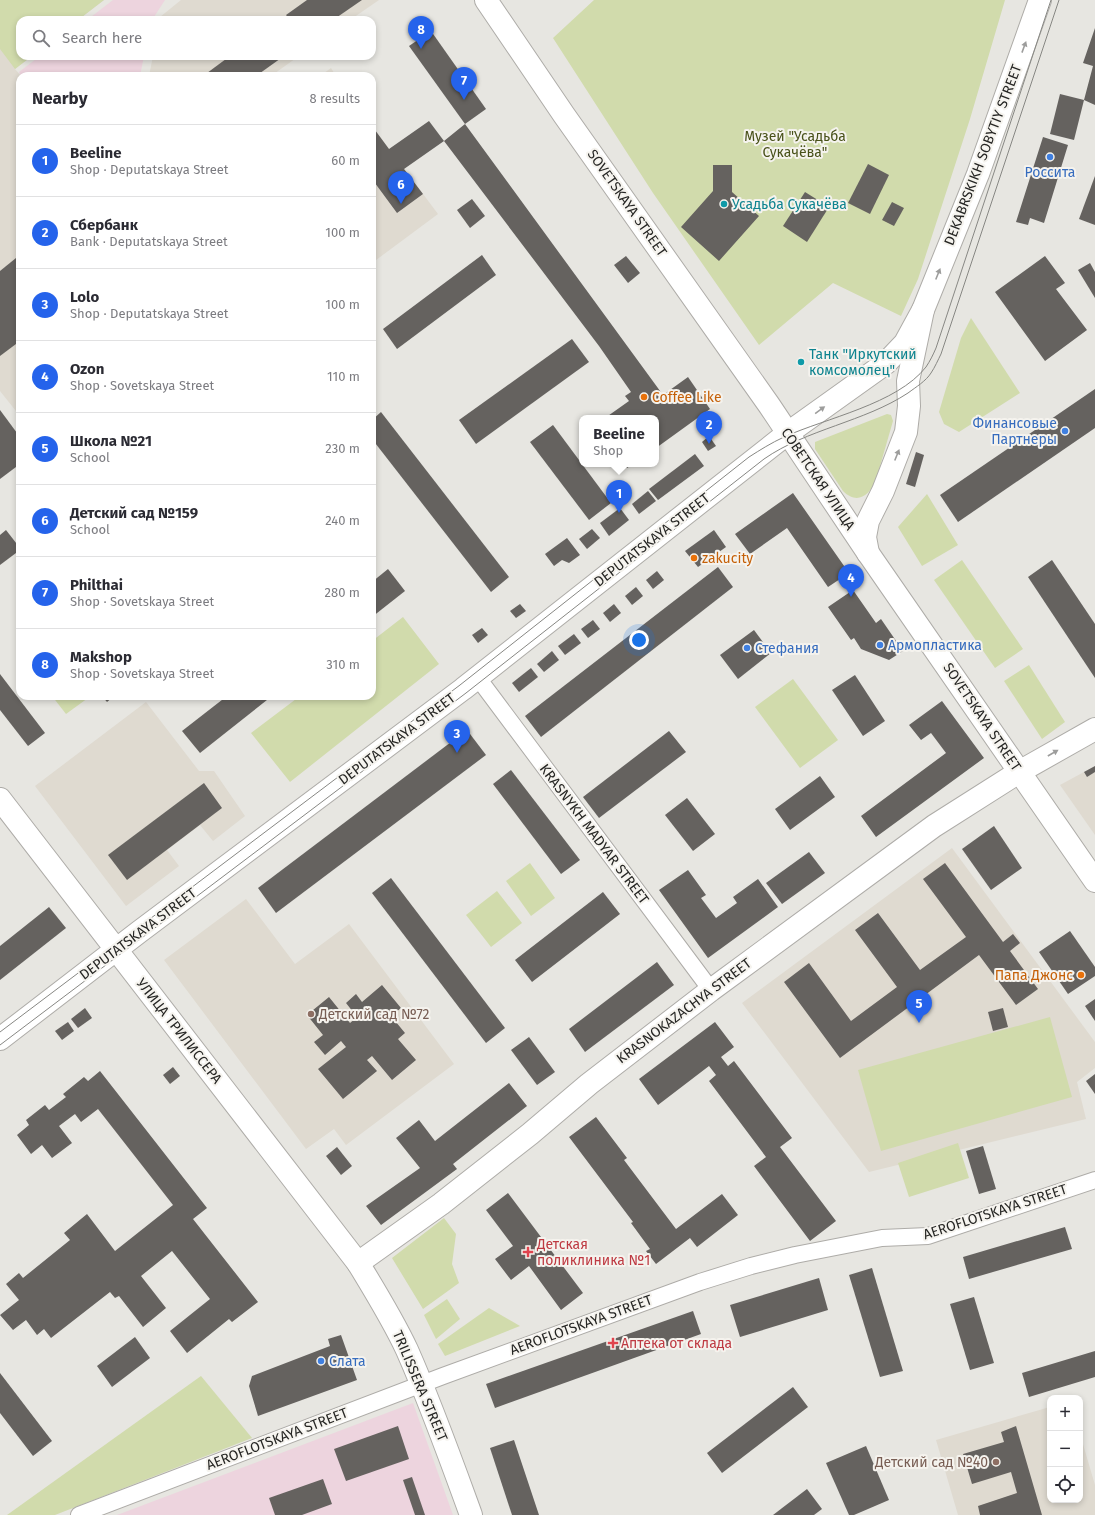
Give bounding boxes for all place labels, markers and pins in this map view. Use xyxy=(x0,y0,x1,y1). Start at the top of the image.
pin: 8 xyxy=(408,16,434,49)
pin: 7 xyxy=(451,67,477,100)
marker: Россита xyxy=(1045,152,1055,162)
place label: Россита xyxy=(1025,164,1075,181)
pin: 6 xyxy=(388,171,414,204)
place label: Усадьба Сукачёва xyxy=(732,196,847,213)
marker: Усадьба Сукачёва xyxy=(719,199,729,209)
place label: Танк "Иркутский комсомолец" xyxy=(809,346,917,379)
marker: Танк "Иркутский комсомолец" xyxy=(796,357,806,367)
place label: Coffee Like xyxy=(652,389,722,406)
marker: Coffee Like xyxy=(639,392,649,402)
pin: 2 xyxy=(696,411,722,444)
place label: Финансовые Партнеры xyxy=(973,415,1057,448)
marker: Финансовые Партнеры xyxy=(1060,426,1070,436)
pin: 1 xyxy=(606,480,632,513)
place label: zakucity xyxy=(702,550,753,567)
marker: zakucity xyxy=(689,553,699,563)
pin: 4 xyxy=(838,564,864,597)
place label: Армопластика xyxy=(888,637,982,654)
place label: Стефания xyxy=(755,640,819,657)
marker: Армопластика xyxy=(875,640,885,650)
marker: Стефания xyxy=(742,643,752,653)
pin: 3 xyxy=(444,720,470,753)
place label: Папа Джонс xyxy=(995,967,1073,984)
marker: Папа Джонс xyxy=(1076,970,1086,980)
pin: 5 xyxy=(906,990,932,1023)
place label: Детский сад №72 xyxy=(318,1006,430,1023)
marker: Детский сад №72 xyxy=(306,1009,316,1019)
place label: Детская поликлиника №1 xyxy=(536,1236,650,1269)
marker: Детская поликлиника №1 xyxy=(522,1246,534,1258)
place label: Аптека от склада xyxy=(621,1335,732,1352)
marker: Аптека от склада xyxy=(608,1338,618,1348)
place label: Слата xyxy=(329,1353,366,1370)
marker: Слата xyxy=(316,1356,326,1366)
place label: Детский сад №40 xyxy=(874,1454,988,1471)
marker: Детский сад №40 xyxy=(991,1457,1001,1467)

